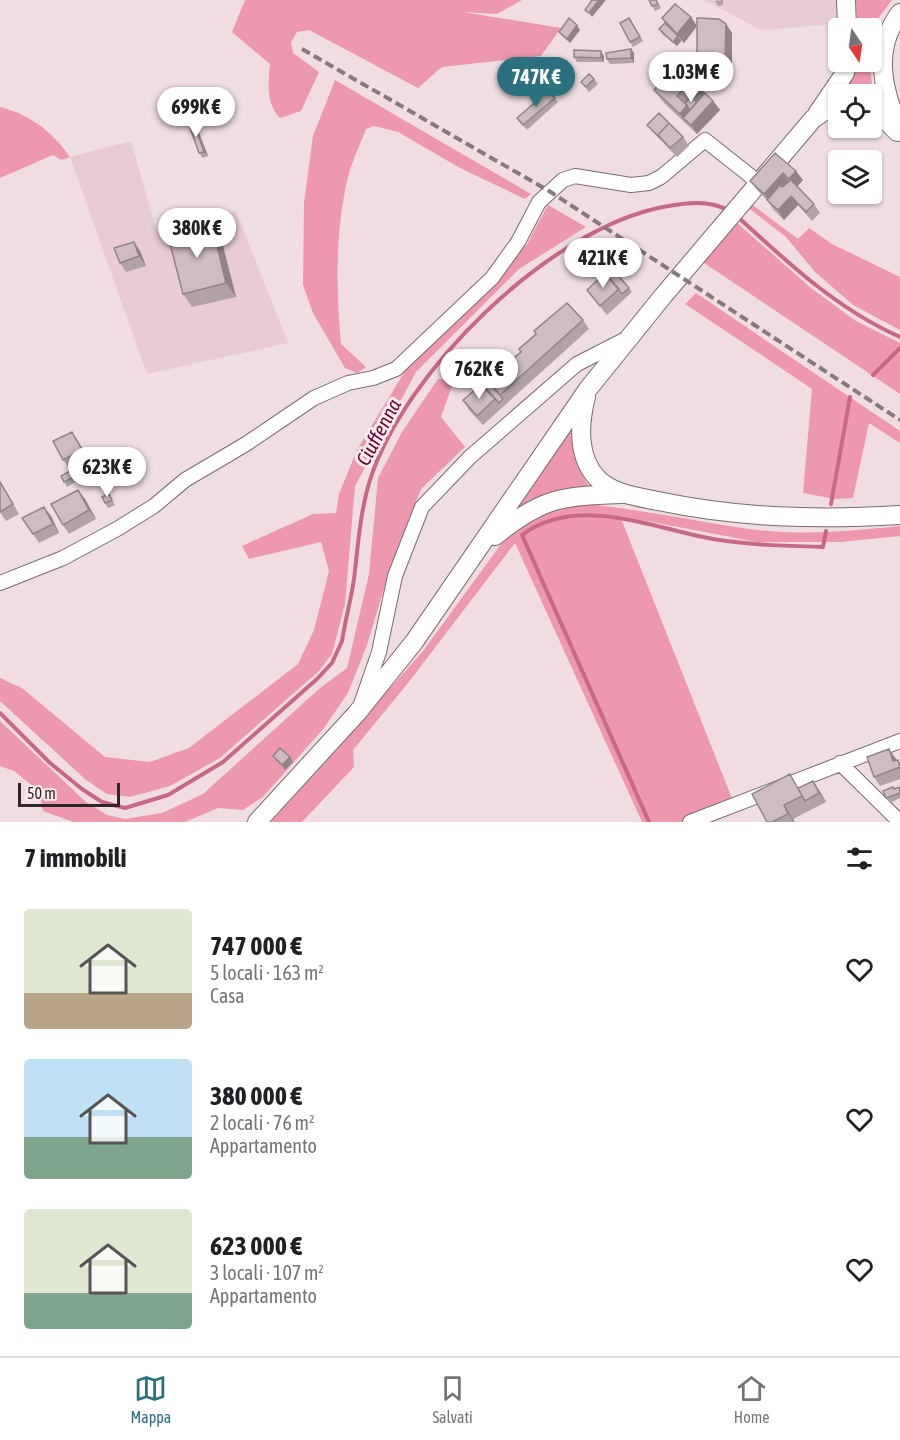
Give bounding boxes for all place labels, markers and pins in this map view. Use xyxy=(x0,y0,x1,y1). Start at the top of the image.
pin: 1.03M € xyxy=(636,52,746,103)
pin: 747K € xyxy=(487,57,585,108)
pin: 699K € xyxy=(147,87,245,138)
pin: 380K € xyxy=(148,208,246,259)
pin: 421K € xyxy=(554,238,652,289)
pin: 762K € xyxy=(430,349,528,400)
pin: 623K € xyxy=(58,447,156,498)

